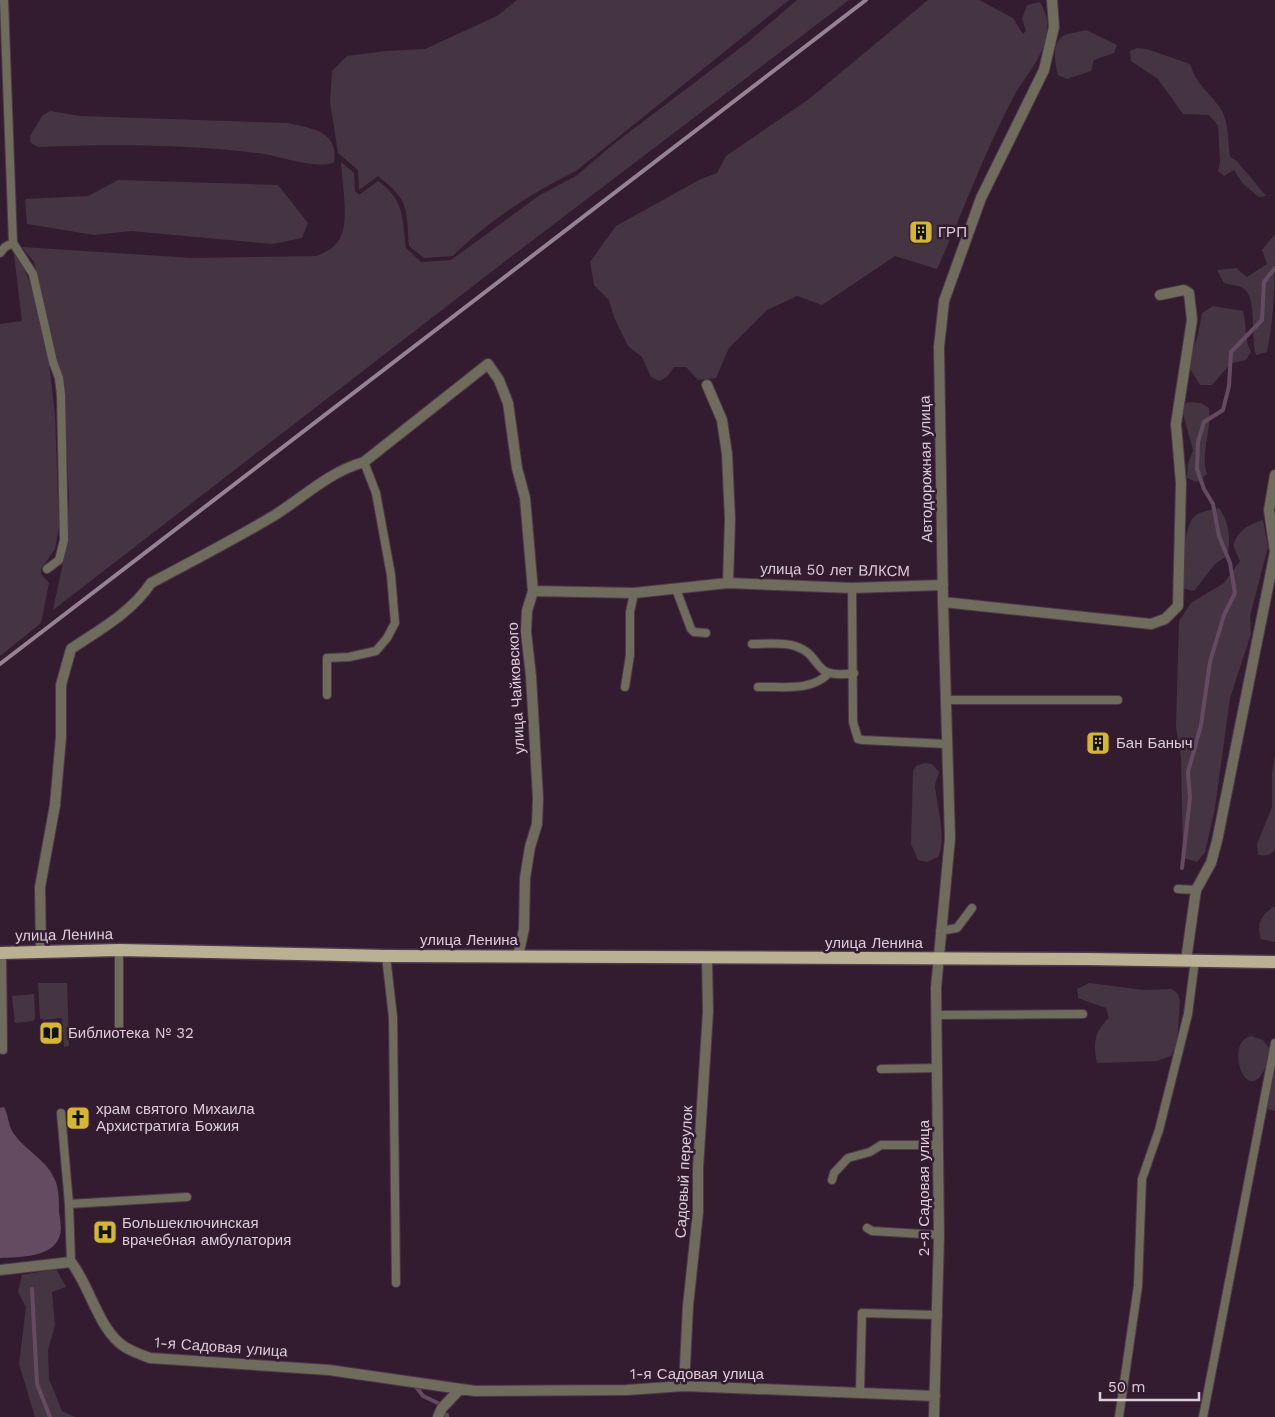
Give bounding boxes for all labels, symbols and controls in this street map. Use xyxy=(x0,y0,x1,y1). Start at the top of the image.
building icon: ГРП xyxy=(908,219,934,245)
place label: ГРП xyxy=(938,223,967,241)
street label: Автодорожная улица xyxy=(916,395,936,543)
street label: улица 50 лет ВЛКСМ xyxy=(760,560,910,580)
street label: улица Чайковского xyxy=(504,622,528,754)
building icon: Бан Баныч xyxy=(1085,730,1111,756)
place label: Бан Баныч xyxy=(1116,734,1193,752)
street label: улица Ленина xyxy=(15,925,114,945)
street label: улица Ленина xyxy=(420,931,519,949)
street label: улица Ленина xyxy=(825,934,924,952)
library icon: Библиотека № 32 xyxy=(38,1020,64,1046)
place label: Библиотека № 32 xyxy=(68,1024,194,1042)
place label: храм святого Михаила Архистратига Божия xyxy=(96,1100,255,1135)
church icon: храм святого Михаила Архистратига Божия xyxy=(65,1105,91,1131)
street label: Садовый переулок xyxy=(672,1105,696,1239)
street label: 2-я Садовая улица xyxy=(915,1119,933,1256)
place label: Большеключинская врачебная амбулатория xyxy=(122,1214,291,1249)
hospital icon: Большеключинская врачебная амбулатория xyxy=(92,1219,118,1245)
street label: 1-я Садовая улица xyxy=(154,1333,289,1361)
street label: 1-я Садовая улица xyxy=(630,1365,765,1383)
scale bar xyxy=(1100,1370,1199,1402)
text: 50 m xyxy=(1108,1378,1145,1396)

